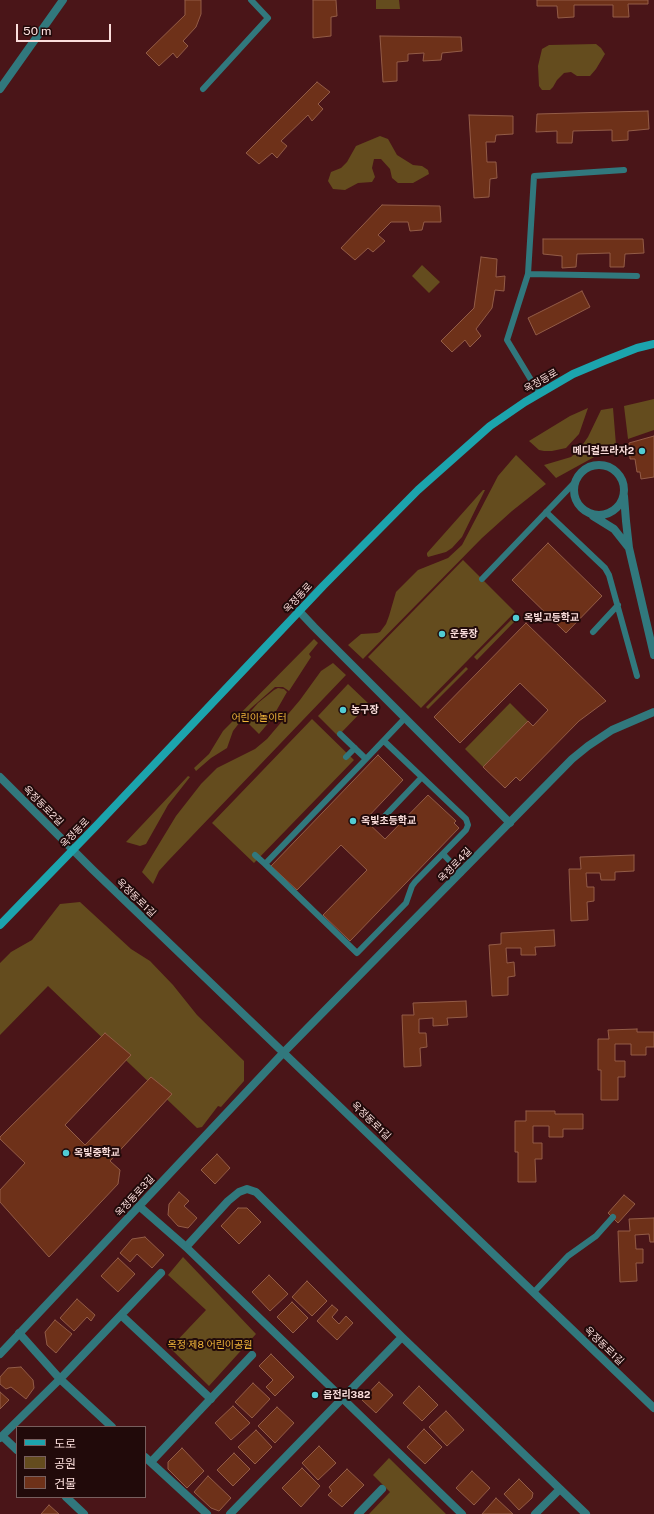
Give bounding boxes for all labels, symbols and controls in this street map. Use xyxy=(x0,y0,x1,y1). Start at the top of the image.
scale bar xyxy=(18,16,113,42)
text: 50 m xyxy=(23,24,51,38)
street label: 옥정동로 xyxy=(522,367,560,395)
place label: 메디컬프라자2 xyxy=(572,445,634,457)
marker: 메디컬프라자2 xyxy=(637,446,647,456)
street label: 옥정동로 xyxy=(281,580,315,616)
place label: 옥빛고등학교 xyxy=(524,612,579,624)
marker: 옥빛고등학교 xyxy=(511,613,521,623)
place label: 운동장 xyxy=(450,628,478,640)
marker: 운동장 xyxy=(437,629,447,639)
place label: 농구장 xyxy=(351,704,379,716)
marker: 농구장 xyxy=(338,705,348,715)
park label: 어린이놀이터 xyxy=(231,712,287,724)
street label: 옥정동로2길 xyxy=(20,783,66,829)
place label: 옥빛초등학교 xyxy=(361,815,416,827)
street label: 옥정동로 xyxy=(58,816,92,850)
marker: 옥빛초등학교 xyxy=(348,816,358,826)
street label: 옥정로4길 xyxy=(436,845,474,885)
street label: 옥정동로1길 xyxy=(114,876,158,920)
street label: 옥정동로1길 xyxy=(349,1099,393,1143)
place label: 옥빛중학교 xyxy=(74,1147,120,1159)
marker: 옥빛중학교 xyxy=(61,1148,71,1158)
street label: 옥정동로3길 xyxy=(113,1173,157,1219)
street label: 옥정동로1길 xyxy=(582,1324,626,1368)
park label: 옥정 제8 어린이공원 xyxy=(168,1339,252,1351)
place label: 읍전리382 xyxy=(323,1389,370,1401)
marker: 읍전리382 xyxy=(310,1390,320,1400)
legend xyxy=(16,1426,146,1498)
text: 도로 xyxy=(54,1437,76,1451)
text: 공원 xyxy=(54,1457,76,1471)
text: 건물 xyxy=(54,1477,76,1491)

